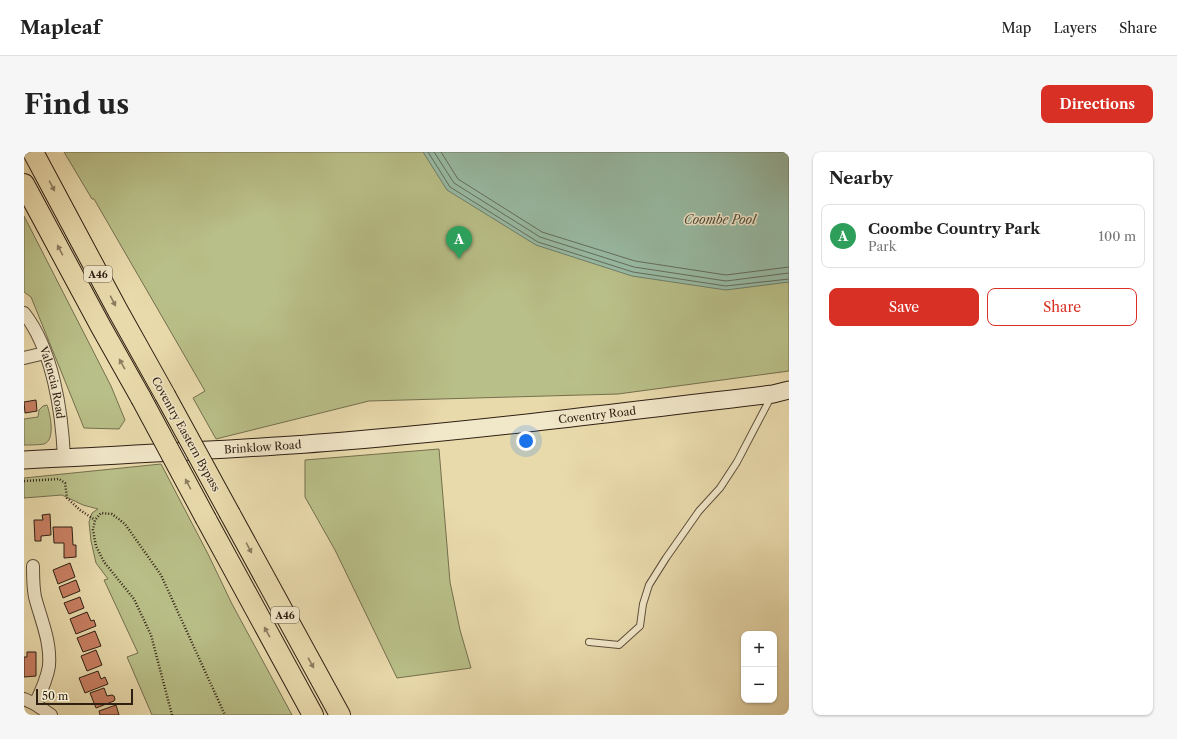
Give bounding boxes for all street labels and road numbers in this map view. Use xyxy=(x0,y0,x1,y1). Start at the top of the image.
road number: A46 xyxy=(84,266,112,282)
street label: Valencia Road xyxy=(36,343,68,420)
street label: Coventry Eastern Bypass xyxy=(149,374,224,494)
street label: Coventry Road xyxy=(557,403,637,426)
street label: Brinklow Road xyxy=(224,437,302,456)
road number: A46 xyxy=(271,607,299,623)

